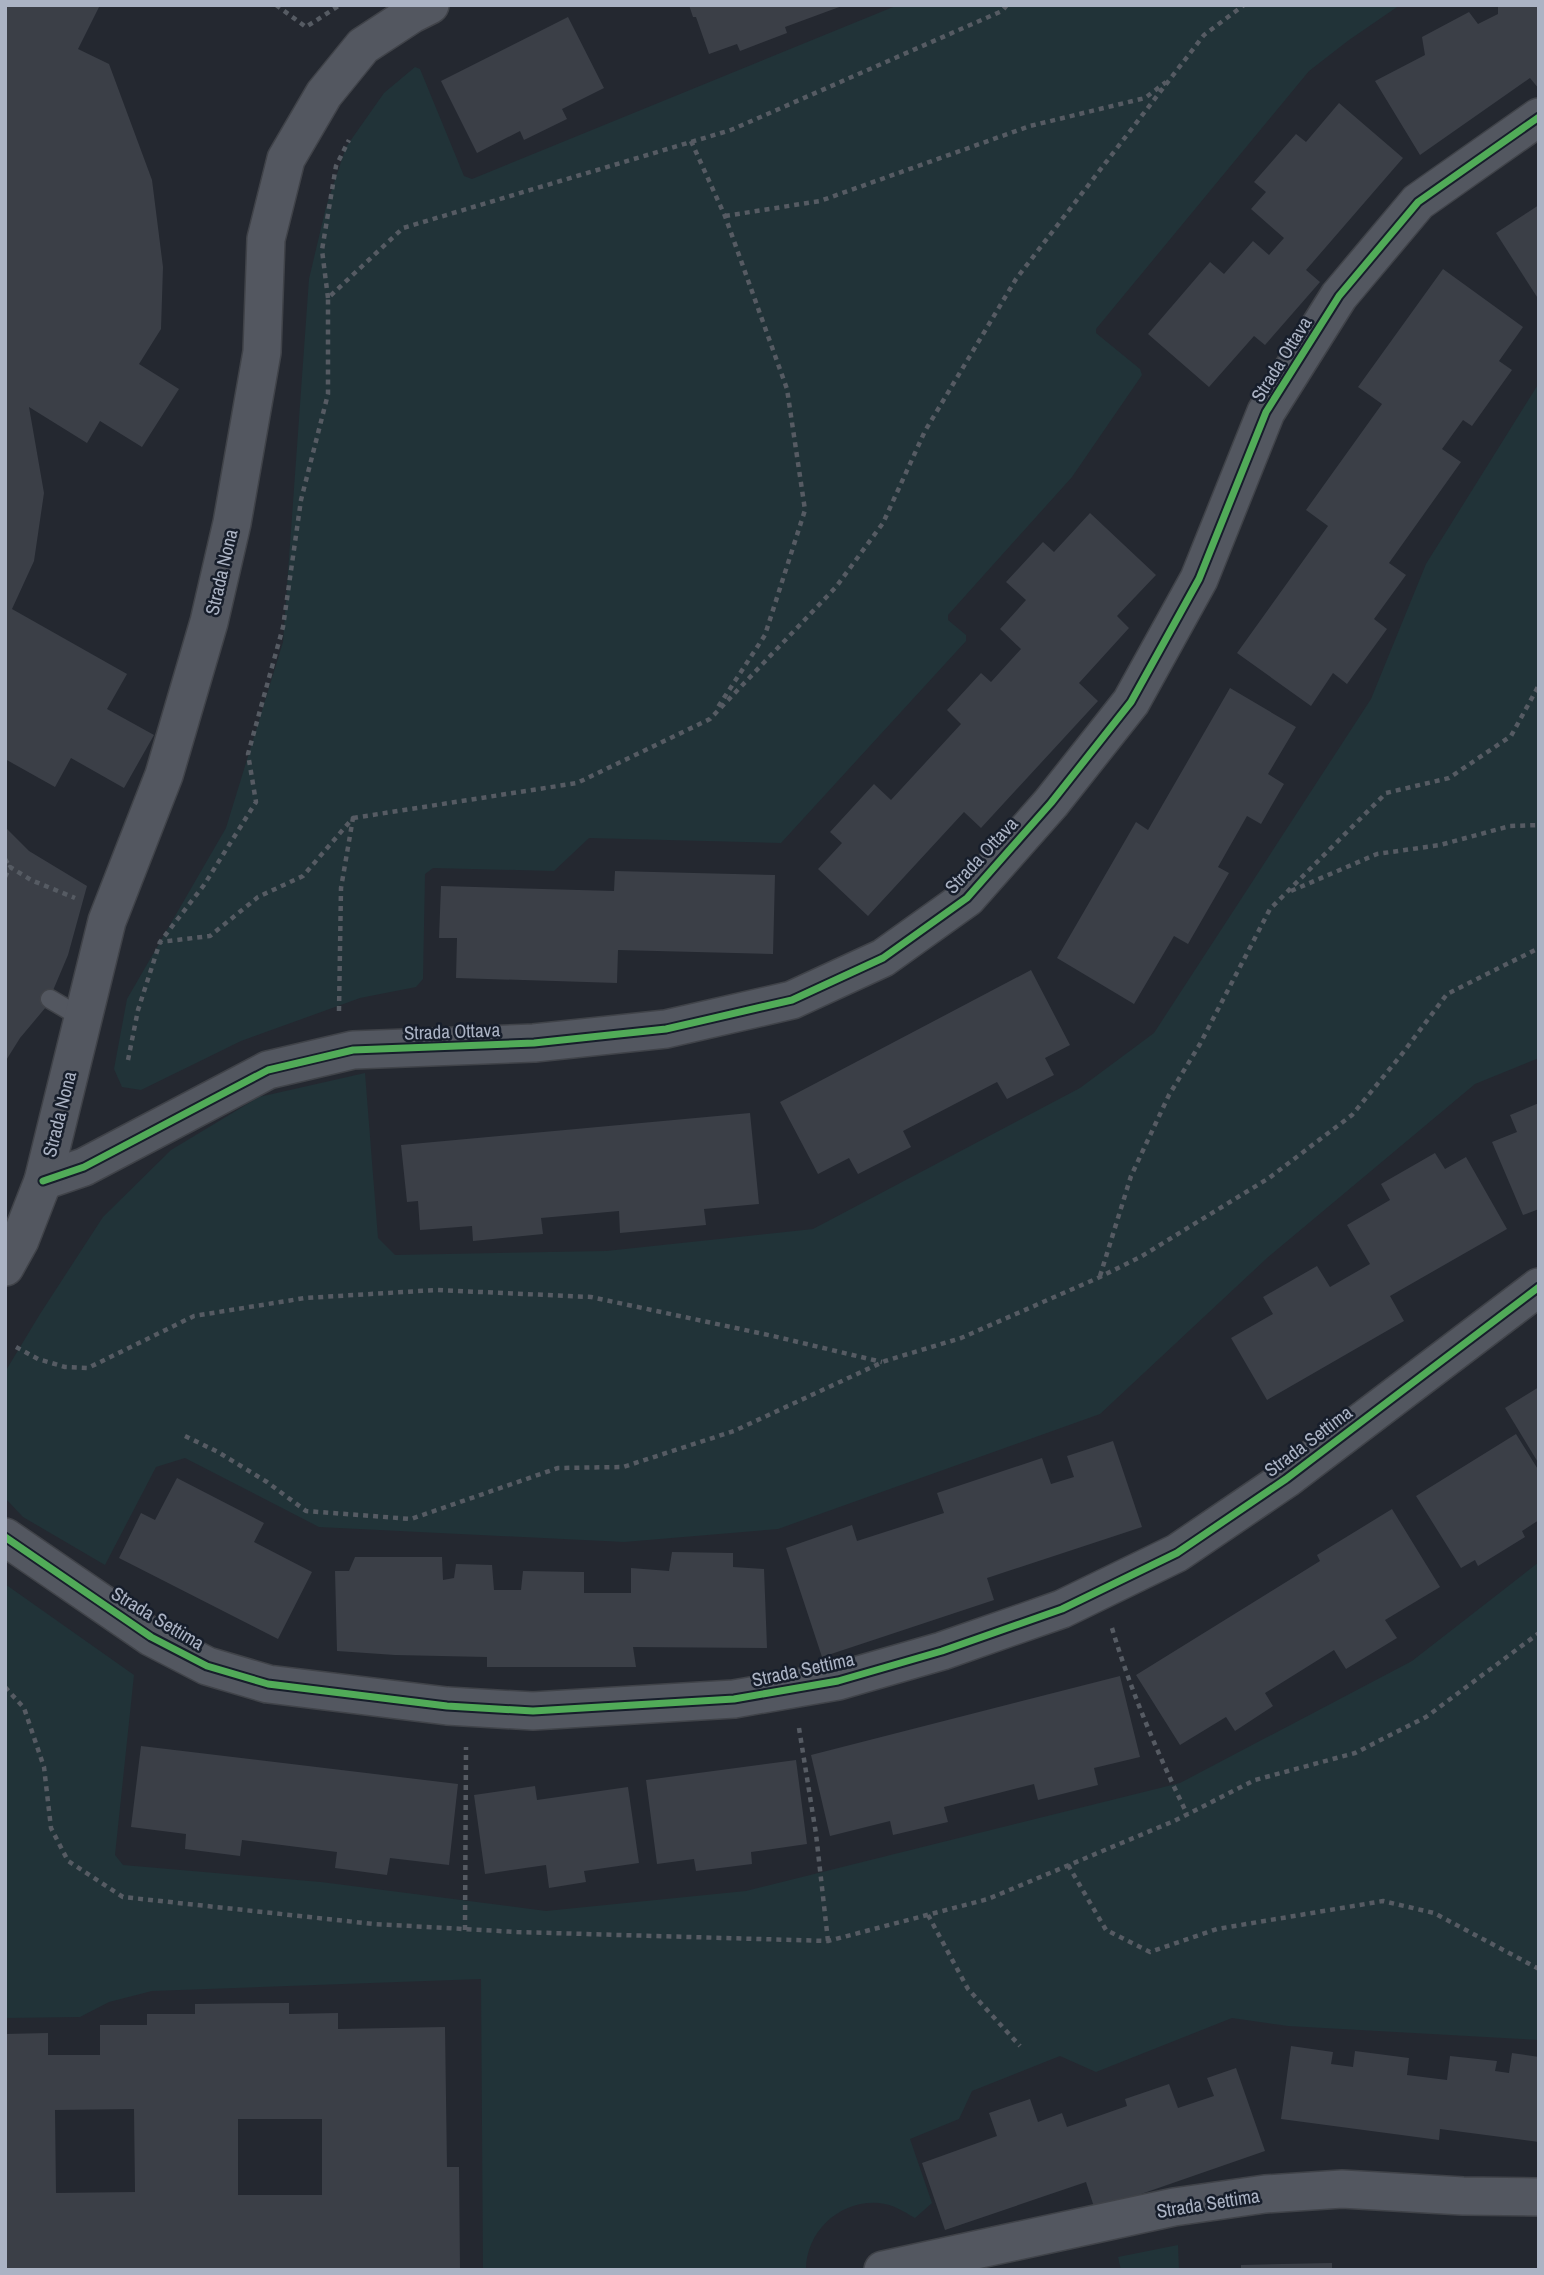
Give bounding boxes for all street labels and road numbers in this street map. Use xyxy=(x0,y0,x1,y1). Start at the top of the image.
street label: Strada Ottava xyxy=(1245,311,1318,407)
street label: Strada Nona xyxy=(198,526,244,618)
street label: Strada Ottava xyxy=(939,811,1024,899)
street label: Strada Ottava xyxy=(404,1016,501,1046)
street label: Strada Nona xyxy=(36,1068,82,1160)
street label: Strada Settima xyxy=(1259,1399,1358,1483)
street label: Strada Settima xyxy=(107,1580,210,1656)
street label: Strada Settima xyxy=(749,1645,857,1693)
street label: Strada Settima xyxy=(1155,2182,1262,2224)

